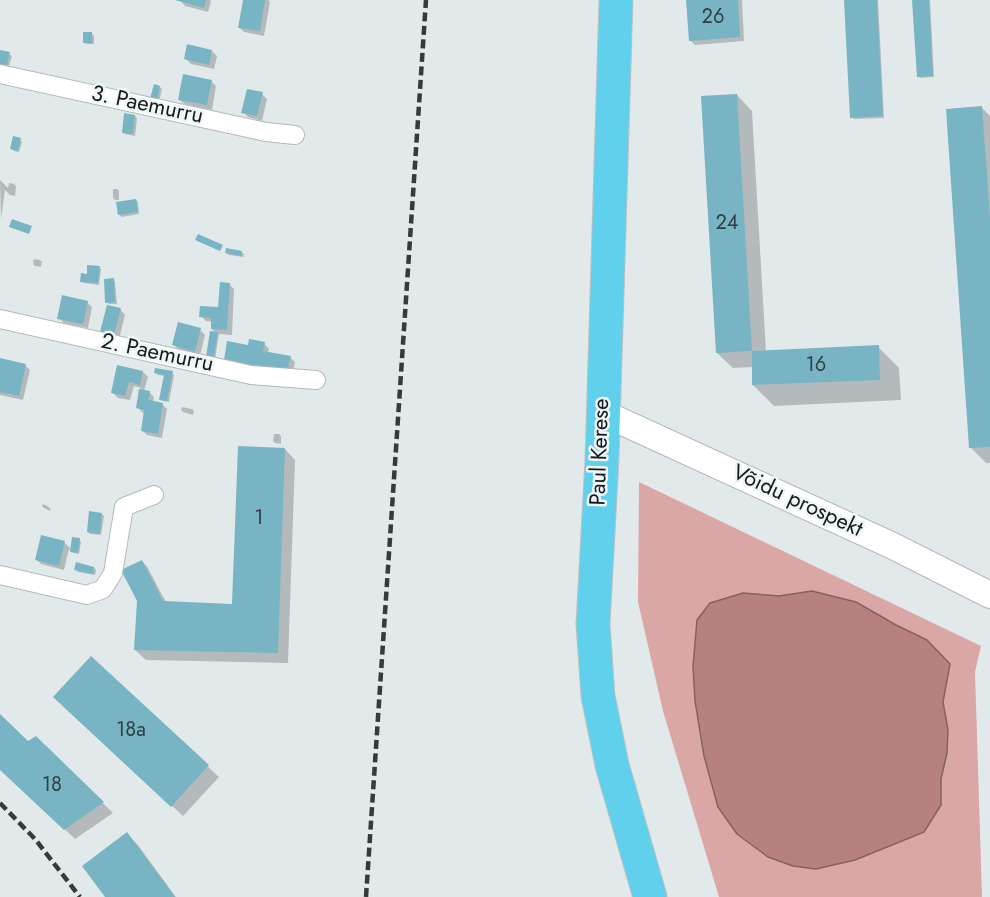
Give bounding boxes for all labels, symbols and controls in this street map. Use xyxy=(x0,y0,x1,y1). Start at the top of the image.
house number: 26 xyxy=(702,6,724,30)
street label: 3. Paemurru xyxy=(89,81,205,131)
house number: 24 xyxy=(715,212,739,236)
street label: 2. Paemurru xyxy=(98,329,216,379)
house number: 16 xyxy=(806,354,826,378)
street label: Paul Kerese xyxy=(586,398,616,506)
street label: Võidu prospekt xyxy=(728,460,866,544)
house number: 1 xyxy=(255,507,263,531)
house number: 18a xyxy=(116,719,146,743)
house number: 18 xyxy=(42,774,62,798)

